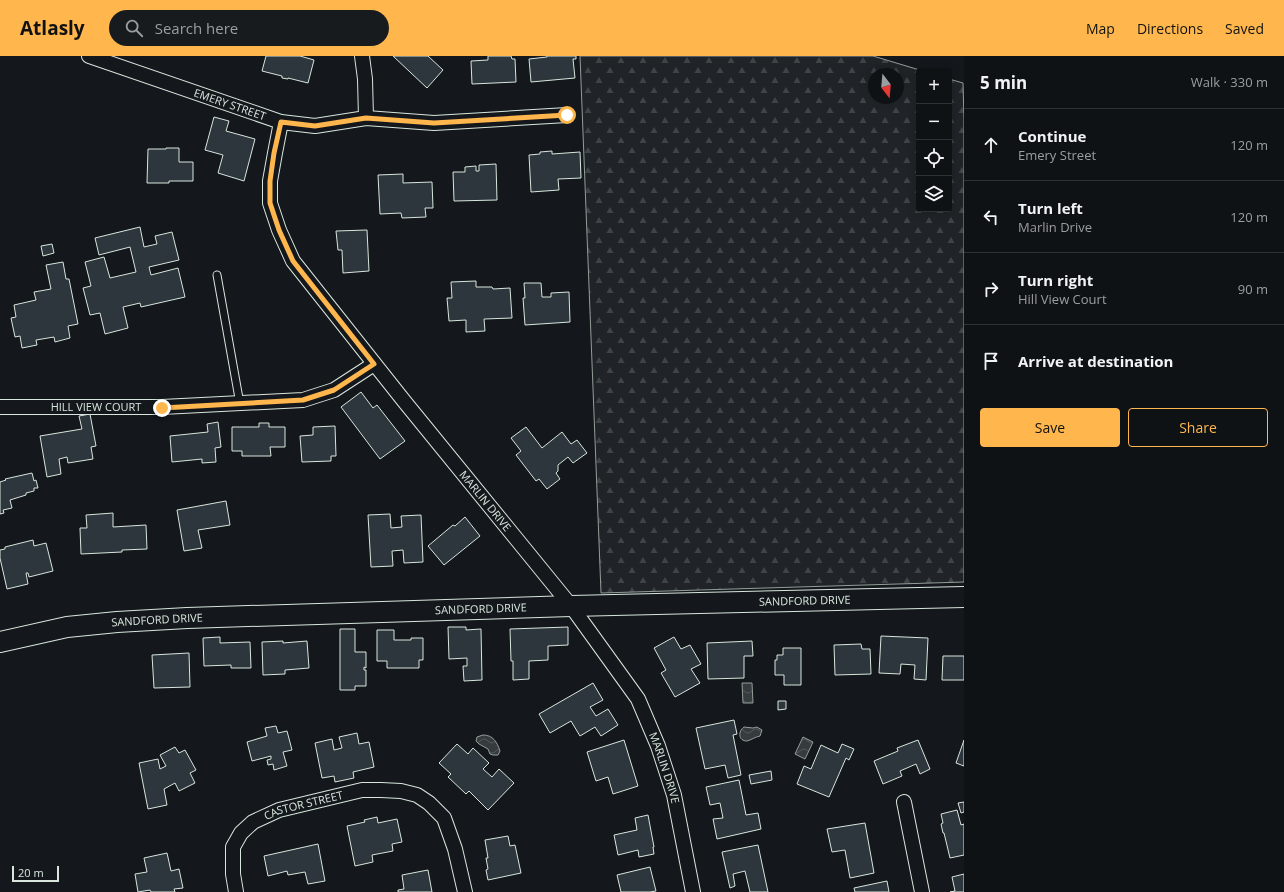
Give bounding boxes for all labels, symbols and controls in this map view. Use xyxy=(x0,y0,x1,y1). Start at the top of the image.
search box xyxy=(109,10,389,46)
text: Atlasly xyxy=(20,15,85,41)
icon: search xyxy=(123,17,145,39)
text: Search here xyxy=(155,18,238,38)
text: Map xyxy=(1086,19,1115,38)
text: Directions xyxy=(1137,19,1203,38)
text: Saved xyxy=(1225,19,1264,38)
north arrow xyxy=(868,68,904,104)
map controls xyxy=(916,68,952,212)
button: + xyxy=(916,68,952,104)
text: 5 min xyxy=(980,71,1027,94)
text: Walk · 330 m xyxy=(1191,73,1268,91)
street label: EMERY STREET xyxy=(192,85,268,123)
button: − xyxy=(916,104,952,140)
route start xyxy=(558,106,576,124)
text: Continue xyxy=(1018,126,1086,146)
icon: ahead xyxy=(980,134,1002,156)
text: 120 m xyxy=(1230,136,1268,154)
button: locate xyxy=(916,140,952,176)
text: Emery Street xyxy=(1018,146,1096,164)
button: layers xyxy=(916,176,952,212)
text: Turn left xyxy=(1018,198,1083,218)
icon: left xyxy=(980,206,1002,228)
text: 120 m xyxy=(1230,208,1268,226)
text: Marlin Drive xyxy=(1018,218,1092,236)
text: Turn right xyxy=(1018,270,1093,290)
icon: right xyxy=(980,278,1002,300)
text: 90 m xyxy=(1238,280,1268,298)
text: Hill View Court xyxy=(1018,290,1107,308)
icon: arrive xyxy=(980,350,1002,372)
text: Arrive at destination xyxy=(1018,351,1173,371)
street label: HILL VIEW COURT xyxy=(51,399,141,414)
route end xyxy=(153,399,171,417)
button: Save xyxy=(980,408,1120,447)
button: Share xyxy=(1128,408,1268,447)
street label: MARLIN DRIVE xyxy=(457,467,515,534)
street label: SANDFORD DRIVE xyxy=(759,592,851,609)
street label: SANDFORD DRIVE xyxy=(435,599,527,617)
street label: SANDFORD DRIVE xyxy=(110,610,203,630)
street label: MARLIN DRIVE xyxy=(646,730,683,804)
street label: CASTOR STREET xyxy=(261,787,344,823)
scale bar xyxy=(12,864,59,883)
text: 20 m xyxy=(18,865,44,880)

